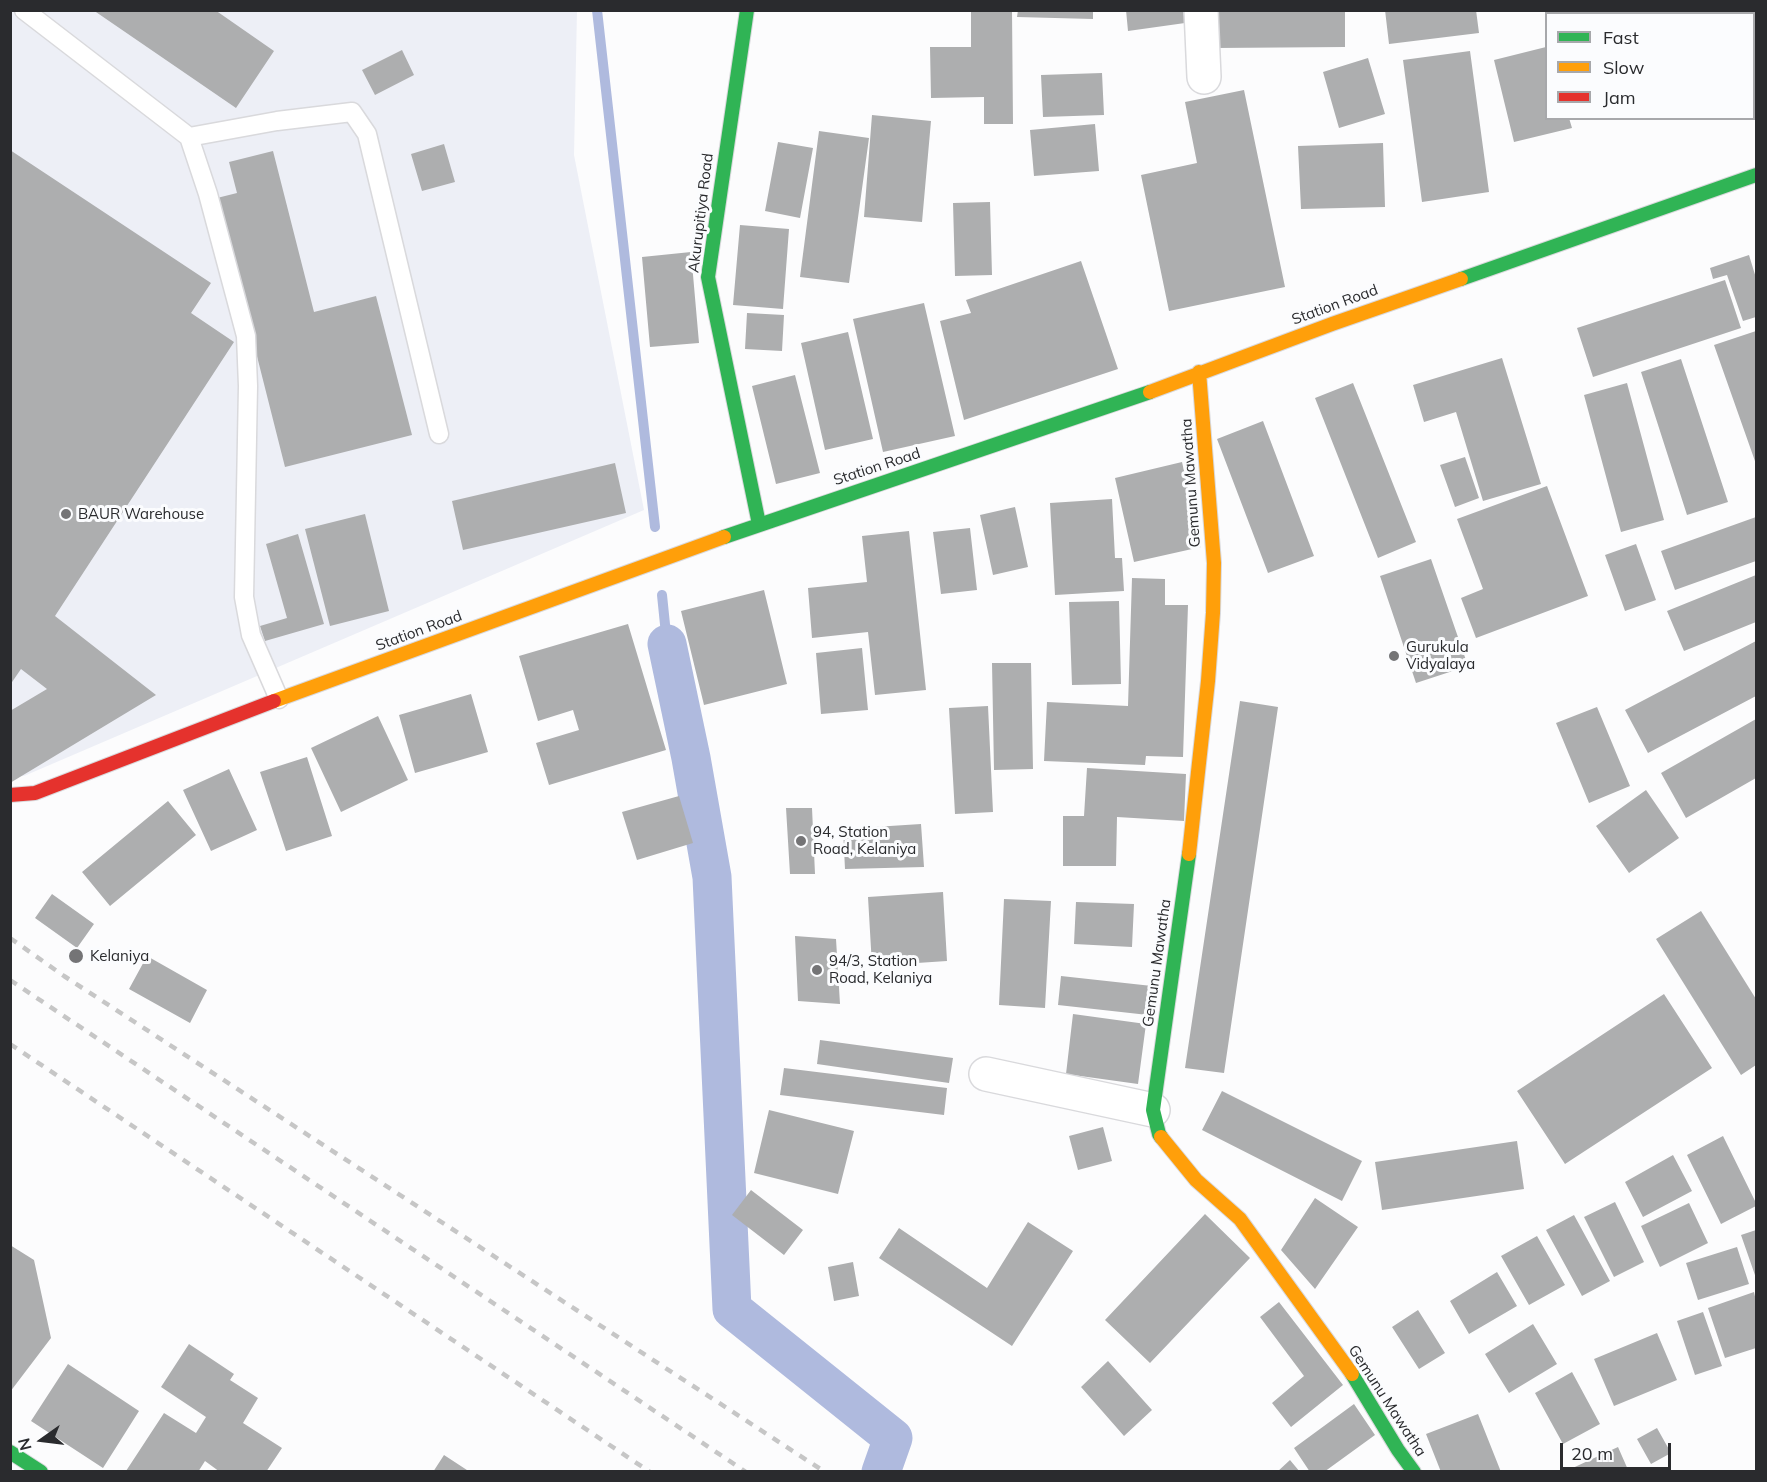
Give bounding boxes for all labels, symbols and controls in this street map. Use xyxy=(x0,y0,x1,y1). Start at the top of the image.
legend xyxy=(1545,12,1755,120)
text: Fast xyxy=(1603,26,1639,49)
text: Slow xyxy=(1603,56,1644,79)
text: Jam xyxy=(1603,86,1636,109)
street label: Akurupitiya Road xyxy=(685,152,717,274)
street label: Station Road xyxy=(1289,281,1381,329)
street label: Gemunu Mawatha xyxy=(1178,418,1204,548)
street label: Station Road xyxy=(831,444,923,490)
place label: BAUR Warehouse xyxy=(78,505,204,523)
marker: BAUR Warehouse xyxy=(59,507,73,521)
street label: Station Road xyxy=(373,607,465,655)
place label: Gurukula Vidyalaya xyxy=(1406,638,1475,673)
marker: Gurukula Vidyalaya xyxy=(1387,649,1401,663)
place label: 94, Station Road, Kelaniya xyxy=(813,823,916,858)
marker: 94, Station Road, Kelaniya xyxy=(794,834,808,848)
street label: Gemunu Mawatha xyxy=(1139,898,1175,1028)
marker: Kelaniya xyxy=(67,947,85,965)
place label: Kelaniya xyxy=(90,947,149,965)
place label: 94/3, Station Road, Kelaniya xyxy=(829,952,932,987)
marker: 94/3, Station Road, Kelaniya xyxy=(810,963,824,977)
street label: Gemunu Mawatha xyxy=(1344,1342,1430,1460)
north arrow xyxy=(12,1410,72,1470)
scale bar xyxy=(1563,1431,1674,1469)
text: N xyxy=(13,1436,36,1453)
text: 20 m xyxy=(1571,1442,1613,1465)

